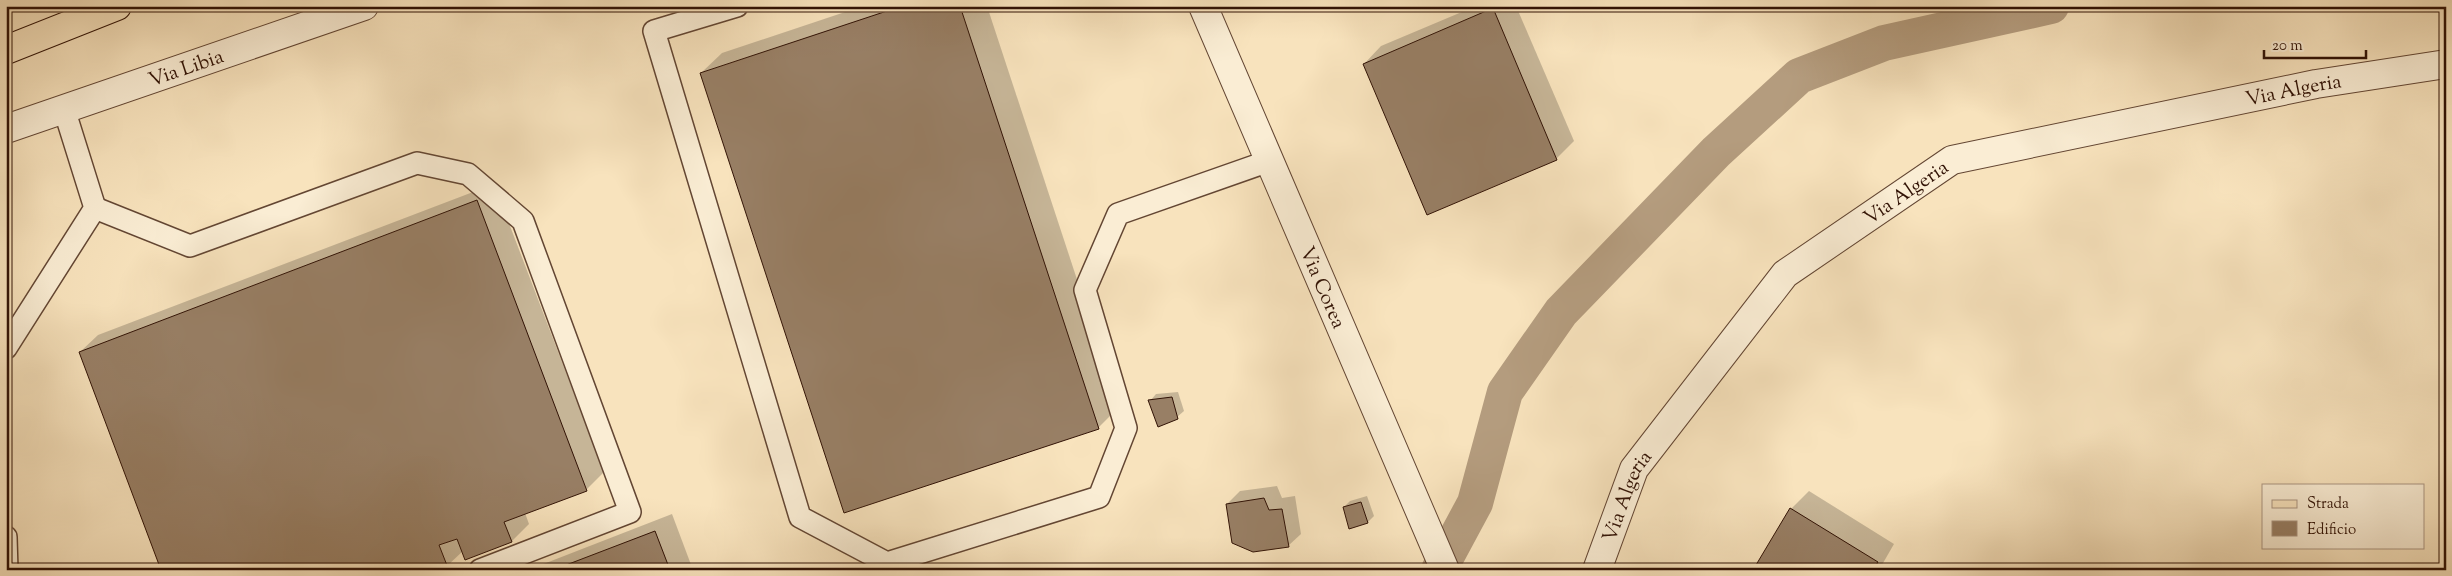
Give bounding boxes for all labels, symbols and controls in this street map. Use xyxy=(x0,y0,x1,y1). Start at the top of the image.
scale bar xyxy=(2264,28,2367,60)
text: 20 m xyxy=(2272,36,2303,57)
street label: Via Libia xyxy=(145,43,228,96)
street label: Via Algeria xyxy=(2243,68,2344,115)
street label: Via Algeria xyxy=(1859,154,1955,233)
street label: Via Corea xyxy=(1291,243,1352,334)
street label: Via Algeria xyxy=(1597,445,1660,546)
legend xyxy=(2262,484,2424,548)
text: Strada xyxy=(2307,494,2349,515)
text: Edificio xyxy=(2307,520,2356,541)

